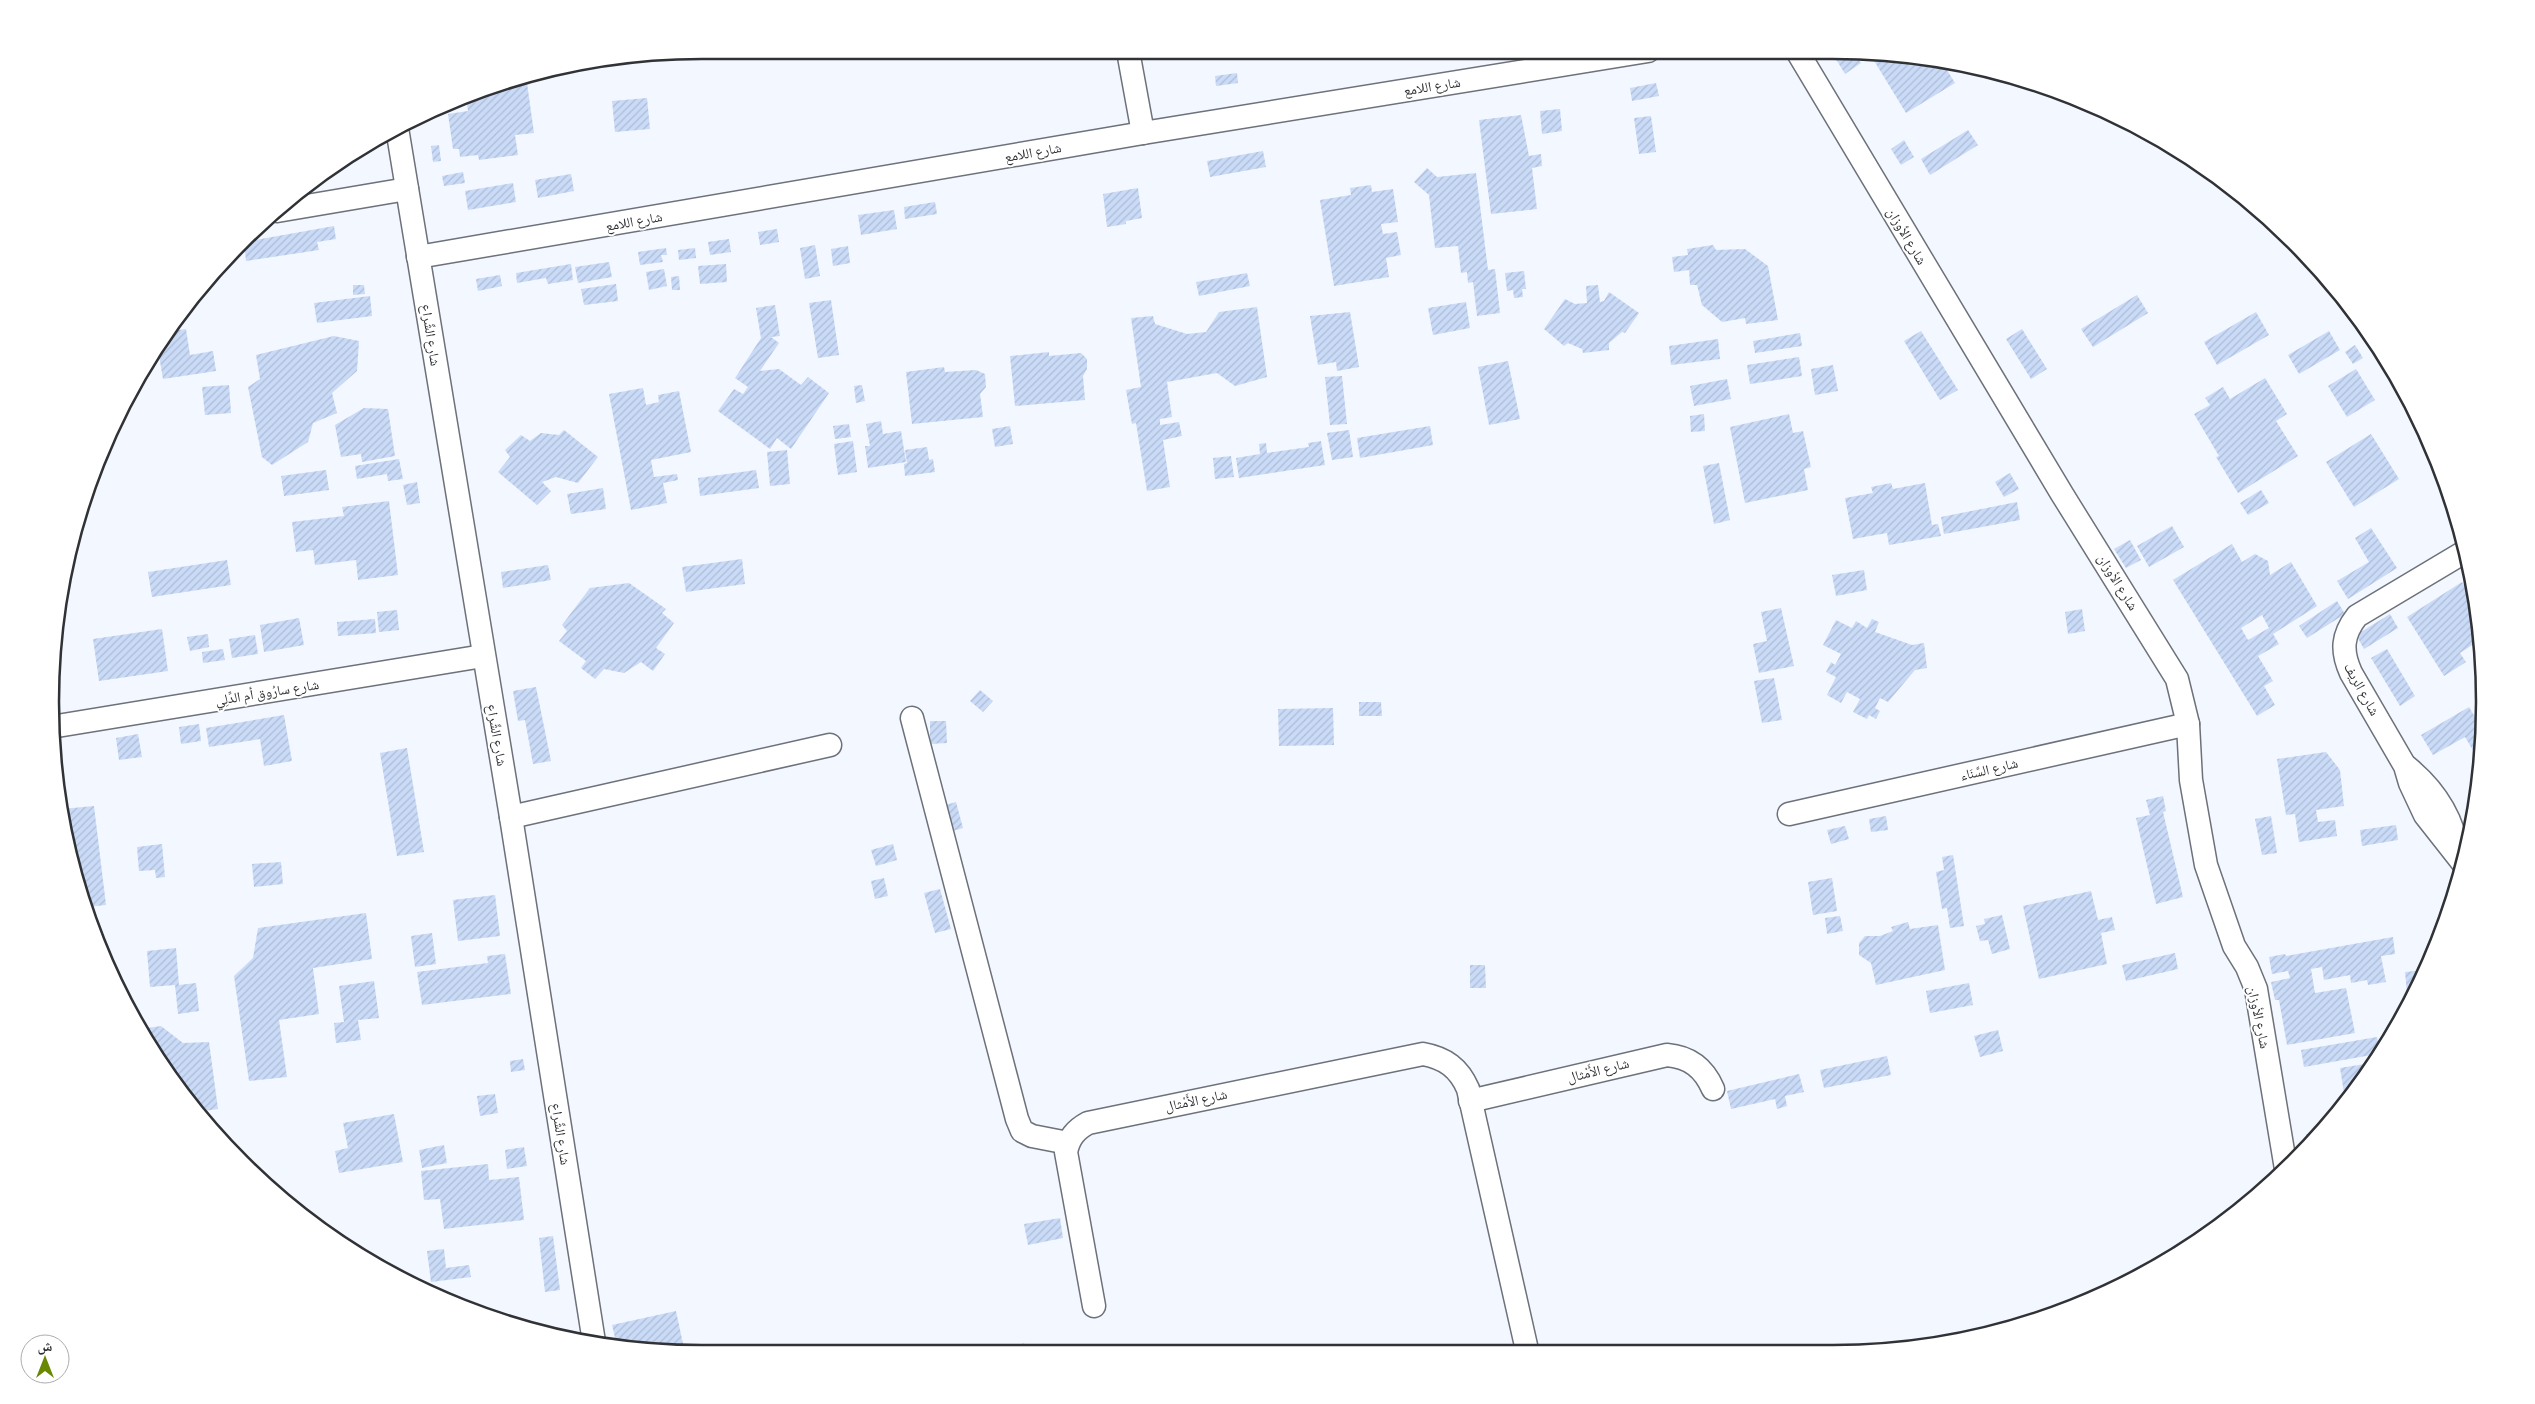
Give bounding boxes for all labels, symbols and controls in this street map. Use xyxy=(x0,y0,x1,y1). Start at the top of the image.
street label: شارع اللامع xyxy=(1402,73,1462,100)
street label: شارع اللامع xyxy=(1003,138,1063,167)
street label: شارع الأوزان xyxy=(1882,204,1931,268)
street label: شارع اللامع xyxy=(604,207,664,236)
street label: شارع الشِّراع xyxy=(416,303,445,367)
street label: شارع الأوزان xyxy=(2093,550,2143,614)
street label: شارع الريف xyxy=(2339,659,2384,719)
street label: شارع سارُوق أم الدِّلِي xyxy=(214,675,321,712)
street label: شارع الشِّراع xyxy=(482,703,511,768)
street label: شارع السَّنَاء xyxy=(1958,754,2020,785)
street label: شارع الأوزان xyxy=(2243,984,2274,1050)
street label: شارع الأَمْثال xyxy=(1565,1054,1631,1087)
street label: شارع الأَمْثال xyxy=(1163,1085,1229,1116)
street label: شارع الشِّراع xyxy=(546,1102,575,1166)
north arrow xyxy=(20,1334,70,1384)
text: ش xyxy=(38,1337,53,1355)

